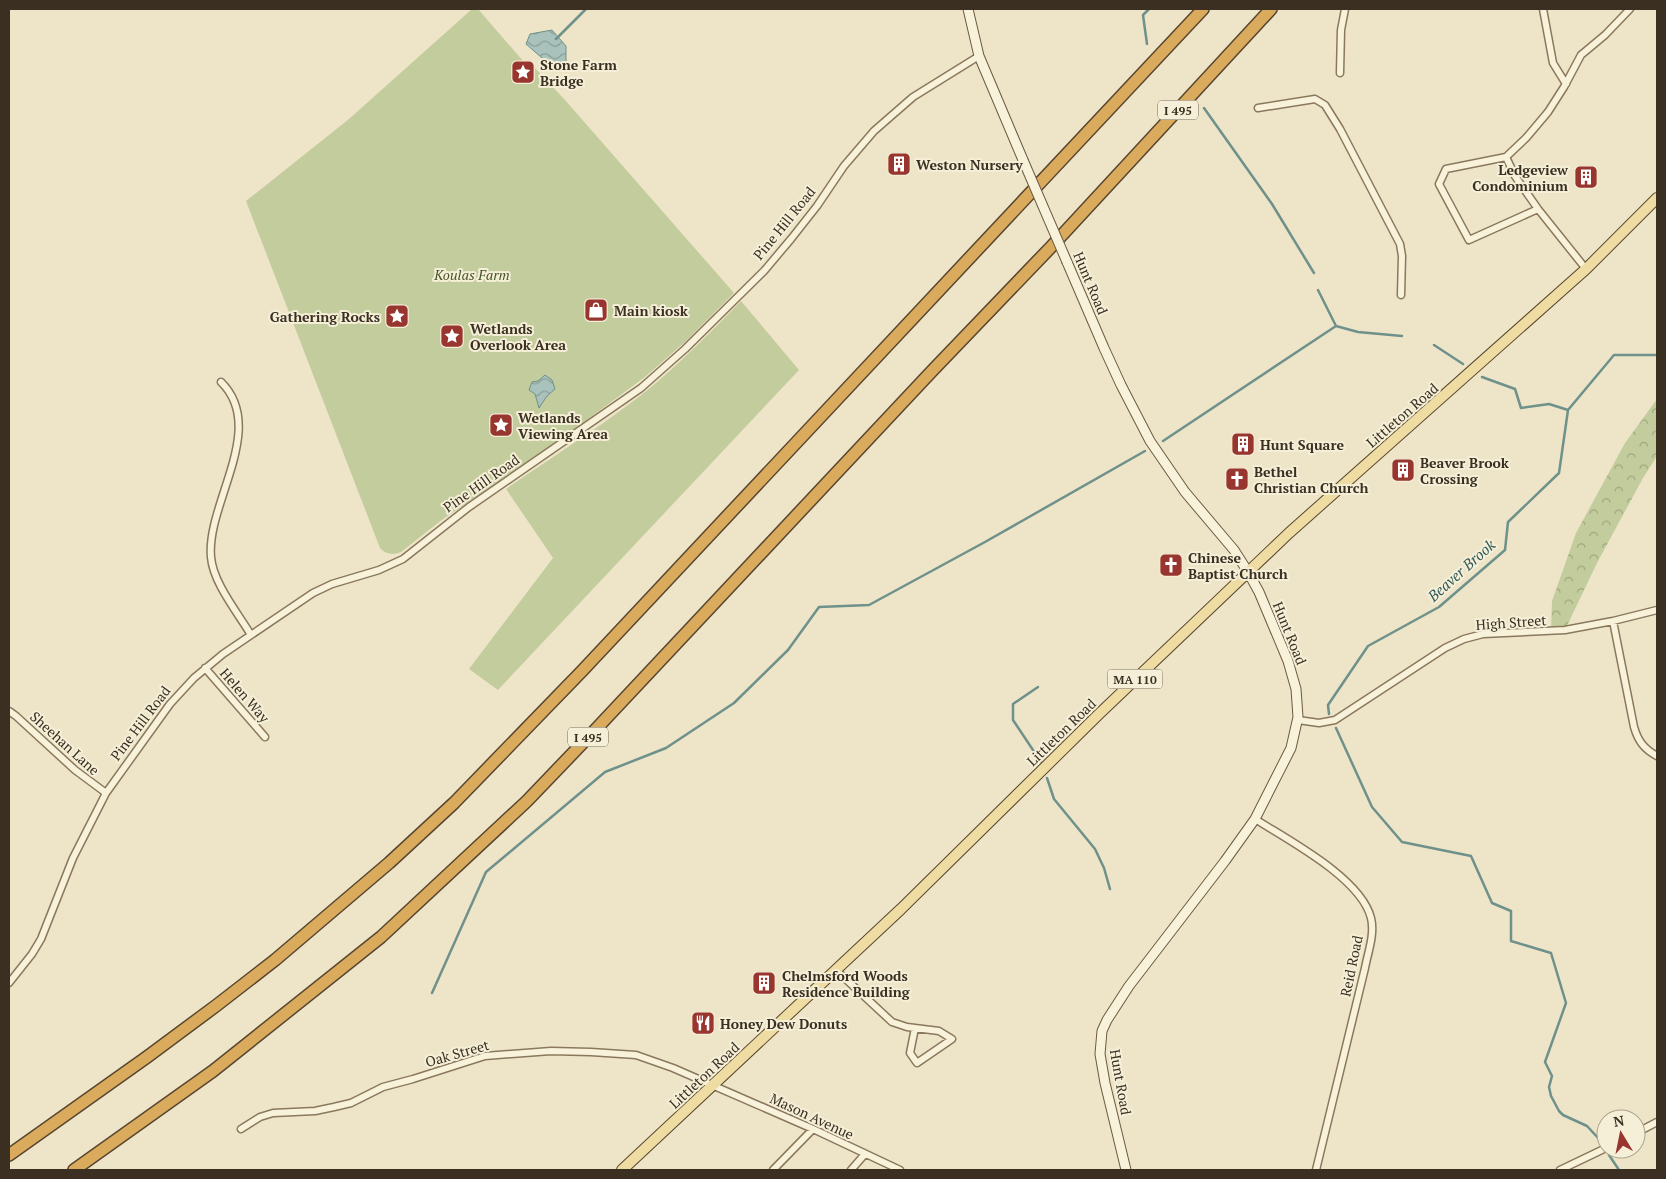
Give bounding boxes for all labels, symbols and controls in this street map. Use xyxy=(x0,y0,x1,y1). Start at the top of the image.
place label: Stone Farm Bridge xyxy=(540,55,617,90)
place icon: Stone Farm Bridge xyxy=(510,59,536,85)
road number: I 495 xyxy=(1158,100,1198,120)
building icon: Weston Nursery xyxy=(886,151,912,177)
place label: Weston Nursery xyxy=(916,155,1023,174)
place label: Ledgeview Condominium xyxy=(1472,160,1569,195)
building icon: Ledgeview Condominium xyxy=(1573,164,1599,190)
street label: Pine Hill Road xyxy=(749,182,819,263)
street label: Hunt Road xyxy=(1069,249,1113,317)
park label: Koulas Farm xyxy=(433,265,510,284)
shop icon: Main kiosk xyxy=(583,297,609,323)
place label: Main kiosk xyxy=(614,301,689,320)
place icon: Gathering Rocks xyxy=(384,303,410,329)
place label: Gathering Rocks xyxy=(270,307,380,326)
place label: Wetlands Overlook Area xyxy=(470,319,566,354)
place icon: Wetlands Overlook Area xyxy=(439,323,465,349)
street label: Littleton Road xyxy=(1362,378,1442,452)
place label: Wetlands Viewing Area xyxy=(518,408,608,443)
place icon: Wetlands Viewing Area xyxy=(488,412,514,438)
building icon: Hunt Square xyxy=(1230,431,1256,457)
place label: Hunt Square xyxy=(1260,435,1344,454)
street label: Pine Hill Road xyxy=(439,450,523,516)
place label: Beaver Brook Crossing xyxy=(1420,453,1510,488)
building icon: Beaver Brook Crossing xyxy=(1390,457,1416,483)
place label: Bethel Christian Church xyxy=(1254,462,1369,497)
church icon: Bethel Christian Church xyxy=(1224,466,1250,492)
water label: Beaver Brook xyxy=(1422,534,1499,606)
place label: Chinese Baptist Church xyxy=(1188,548,1288,583)
church icon: Chinese Baptist Church xyxy=(1158,552,1184,578)
street label: Hunt Road xyxy=(1269,599,1311,668)
street label: High Street xyxy=(1475,610,1548,634)
street label: Helen Way xyxy=(216,664,275,727)
road number: MA 110 xyxy=(1108,670,1162,689)
street label: Pine Hill Road xyxy=(106,682,174,764)
street label: Littleton Road xyxy=(1022,694,1100,770)
street label: Sheehan Lane xyxy=(26,707,104,779)
road number: I 495 xyxy=(568,728,608,746)
street label: Reid Road xyxy=(1335,933,1367,998)
place label: Chelmsford Woods Residence Building xyxy=(782,966,911,1001)
building icon: Chelmsford Woods Residence Building xyxy=(751,970,777,996)
restaurant icon: Honey Dew Donuts xyxy=(690,1010,716,1036)
place label: Honey Dew Donuts xyxy=(720,1014,847,1033)
street label: Oak Street xyxy=(423,1035,492,1071)
street label: Littleton Road xyxy=(665,1037,743,1112)
street label: Hunt Road xyxy=(1106,1048,1136,1117)
street label: Mason Avenue xyxy=(767,1088,857,1144)
north arrow xyxy=(1596,1109,1646,1159)
text: N xyxy=(1612,1110,1626,1131)

